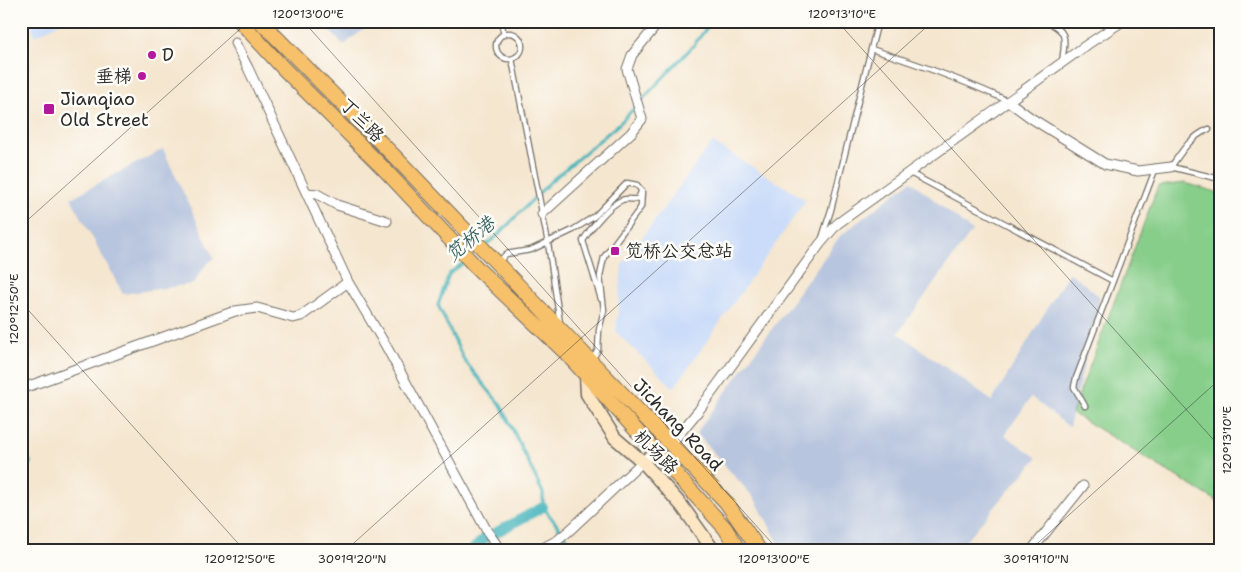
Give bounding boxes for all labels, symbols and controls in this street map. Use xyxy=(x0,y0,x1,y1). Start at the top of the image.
text: 120°13'00"E xyxy=(272,6,344,22)
text: 120°13'10"E xyxy=(808,6,876,22)
place label: D xyxy=(162,43,174,67)
marker: D xyxy=(146,49,158,61)
place label: 垂梯 xyxy=(96,64,132,88)
marker: 垂梯 xyxy=(136,70,148,82)
place label: Jianqiao Old Street xyxy=(60,87,149,132)
street label: 丁兰路 xyxy=(334,92,390,148)
marker: Jianqiao Old Street xyxy=(42,102,56,116)
water label: 笕桥港 xyxy=(440,210,501,267)
place label: 笕桥公交总站 xyxy=(625,239,733,263)
marker: 笕桥公交总站 xyxy=(609,245,621,257)
text: 120°12'50"E xyxy=(6,274,22,344)
street label: Jichang Road xyxy=(628,374,728,476)
text: 120°13'10"E xyxy=(1219,406,1235,474)
street label: 机场路 xyxy=(628,425,684,479)
text: 120°12'50"E xyxy=(205,551,275,567)
text: 30°19'20"N xyxy=(318,551,386,567)
text: 120°13'00"E xyxy=(738,551,810,567)
text: 30°19'10"N xyxy=(1003,551,1069,567)

